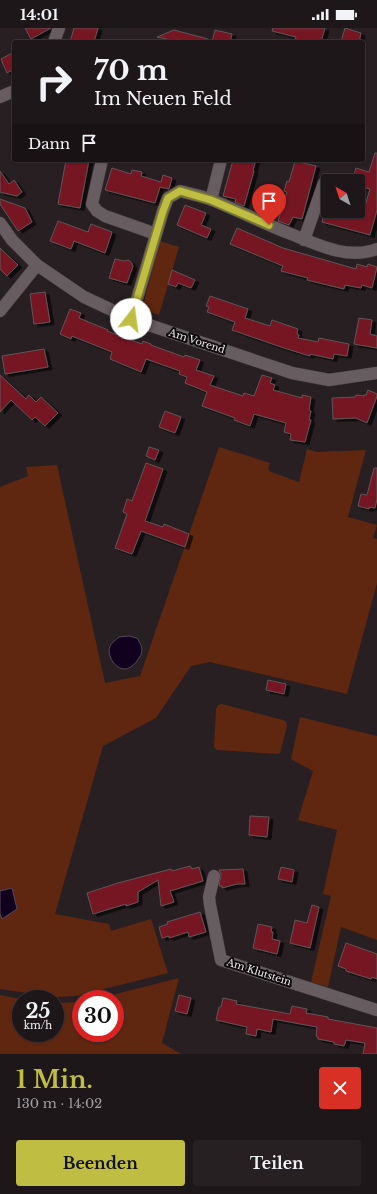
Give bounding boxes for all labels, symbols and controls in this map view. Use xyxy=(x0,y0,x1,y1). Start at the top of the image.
text: 14:01 xyxy=(20,5,59,24)
text: 70 m xyxy=(94,53,168,88)
icon: right xyxy=(28,56,80,108)
text: Im Neuen Feld xyxy=(94,88,232,110)
icon: arrive xyxy=(78,132,100,154)
text: Dann xyxy=(28,134,70,153)
north arrow xyxy=(321,174,365,218)
map controls xyxy=(321,174,365,218)
pin xyxy=(252,184,286,225)
icon: arrive xyxy=(258,190,280,212)
position arrow xyxy=(110,298,152,340)
street label: Am Vorend xyxy=(166,325,227,356)
street label: Am Klutstein xyxy=(224,955,293,989)
speed limit sign: 30 xyxy=(72,990,124,1042)
text: 25 xyxy=(26,999,50,1023)
text: km/h xyxy=(24,1019,52,1032)
text: 1 Min. xyxy=(16,1065,93,1094)
button: close xyxy=(319,1067,361,1109)
text: 130 m · 14:02 xyxy=(16,1095,102,1112)
button: Beenden xyxy=(16,1140,185,1186)
button: Teilen xyxy=(193,1140,361,1186)

